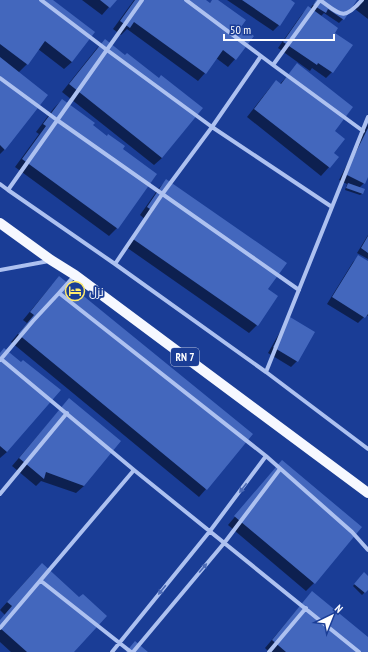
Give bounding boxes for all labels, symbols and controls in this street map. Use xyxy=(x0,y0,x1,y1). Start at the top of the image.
scale bar xyxy=(224,16,334,42)
text: 50 m xyxy=(230,22,251,37)
hotel icon: نزل xyxy=(64,280,86,302)
place label: نزل xyxy=(89,284,104,299)
road number: RN 7 xyxy=(171,348,199,366)
one-way arrow xyxy=(238,482,247,493)
one-way arrow xyxy=(198,563,207,574)
one-way arrow xyxy=(158,585,167,595)
north arrow xyxy=(312,596,352,636)
text: N xyxy=(332,602,346,616)

